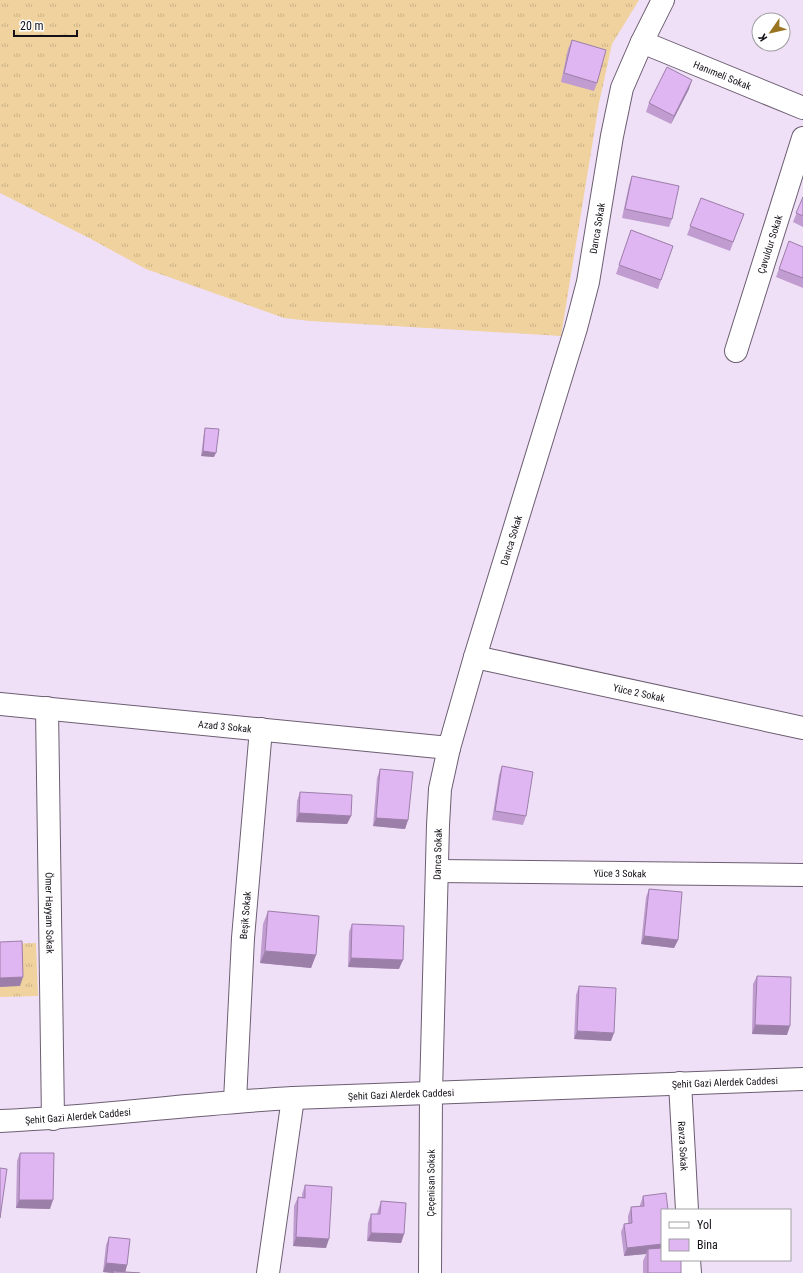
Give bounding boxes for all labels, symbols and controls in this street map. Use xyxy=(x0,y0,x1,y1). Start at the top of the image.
scale bar xyxy=(14,12,77,38)
north arrow xyxy=(751,12,791,52)
text: 20 m xyxy=(20,19,44,33)
text: K xyxy=(756,30,770,43)
street label: Hanımeli Sokak xyxy=(692,59,753,92)
street label: Darıca Sokak xyxy=(588,201,607,255)
street label: Çavuldur Sokak xyxy=(756,213,785,275)
street label: Darıca Sokak xyxy=(499,514,524,567)
street label: Yüce 2 Sokak xyxy=(612,682,667,704)
street label: Azad 3 Sokak xyxy=(198,718,253,735)
street label: Darıca Sokak xyxy=(432,828,444,880)
street label: Yüce 3 Sokak xyxy=(594,868,647,879)
street label: Ömer Hayyam Sokak xyxy=(43,872,56,954)
street label: Beşik Sokak xyxy=(238,891,253,940)
street label: Şehit Gazi Alerdek Caddesi xyxy=(672,1075,778,1090)
street label: Şehit Gazi Alerdek Caddesi xyxy=(348,1087,454,1102)
street label: Şehit Gazi Alerdek Caddesi xyxy=(25,1106,131,1126)
street label: Ravza Sokak xyxy=(676,1121,690,1172)
street label: Çeçenisan Sokak xyxy=(425,1149,437,1217)
legend xyxy=(661,1209,791,1261)
text: Yol xyxy=(697,1218,712,1232)
text: Bina xyxy=(697,1238,718,1252)

